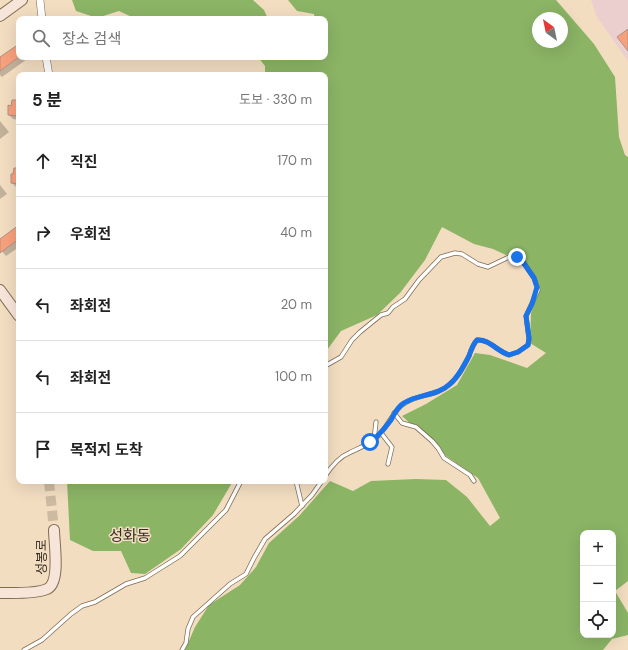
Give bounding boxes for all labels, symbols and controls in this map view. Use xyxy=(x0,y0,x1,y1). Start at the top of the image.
north arrow xyxy=(532,12,568,48)
search box xyxy=(16,16,328,60)
icon: search xyxy=(30,27,52,49)
text: 장소 검색 xyxy=(62,29,121,49)
text: 5 분 xyxy=(32,89,62,111)
text: 도보 · 330 m xyxy=(239,91,312,108)
icon: ahead xyxy=(32,150,54,172)
text: 직진 xyxy=(70,152,98,172)
text: 170 m xyxy=(277,152,312,169)
icon: right xyxy=(32,222,54,244)
text: 우회전 xyxy=(70,224,111,244)
text: 40 m xyxy=(280,224,312,241)
route end xyxy=(508,248,526,266)
icon: left xyxy=(32,294,54,316)
text: 좌회전 xyxy=(70,296,111,316)
text: 20 m xyxy=(281,296,312,313)
icon: left xyxy=(32,366,54,388)
text: 좌회전 xyxy=(70,368,111,388)
text: 100 m xyxy=(275,368,312,385)
route start xyxy=(361,433,379,451)
icon: arrive xyxy=(32,438,54,460)
text: 목적지 도착 xyxy=(70,440,143,460)
district label: 성화동 xyxy=(109,526,151,546)
map controls xyxy=(580,530,616,638)
button: + xyxy=(580,530,616,566)
street label: 성봉로 xyxy=(33,539,50,575)
button: − xyxy=(580,566,616,602)
button: locate xyxy=(580,602,616,638)

